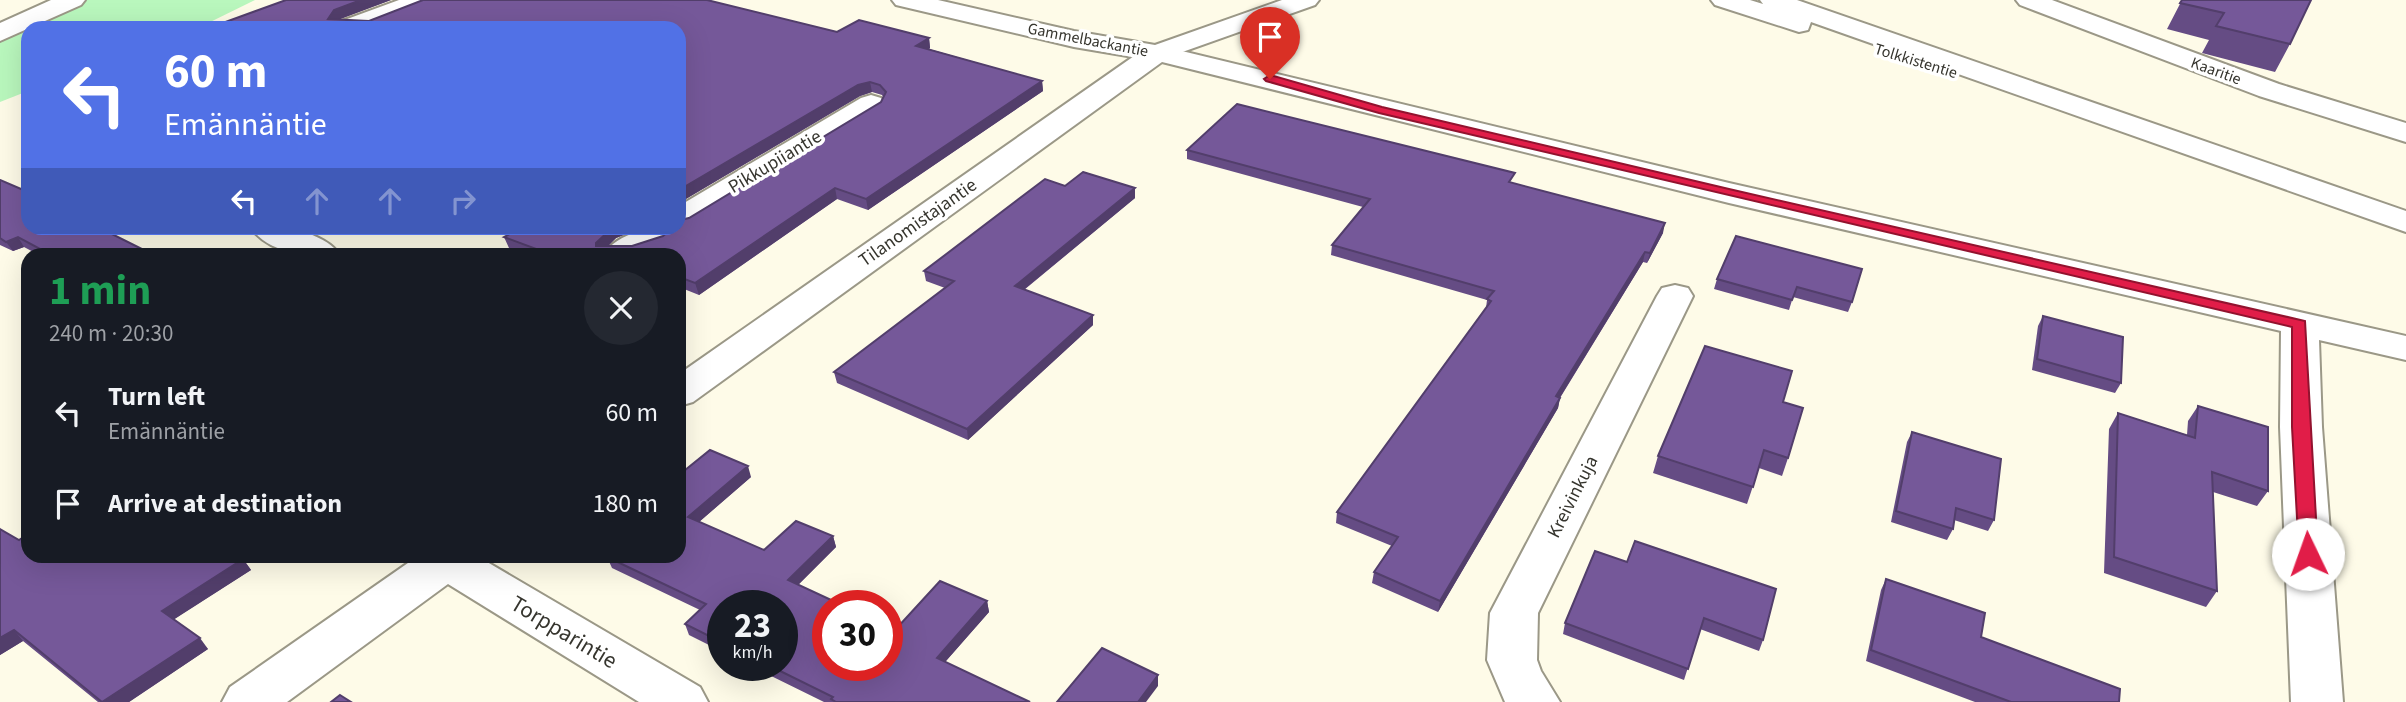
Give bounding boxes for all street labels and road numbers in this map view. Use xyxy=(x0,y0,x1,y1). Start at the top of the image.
street label: Gammelbackantie xyxy=(1026,18,1150,62)
street label: Tolkkistentie xyxy=(1872,38,1960,84)
street label: Kaaritie xyxy=(2188,52,2244,90)
street label: Pikkupiiantie xyxy=(723,123,827,201)
street label: Tilanomistajantie xyxy=(853,172,983,274)
street label: Kreivinkuja xyxy=(1541,451,1605,543)
street label: Torpparintie xyxy=(504,587,624,677)

